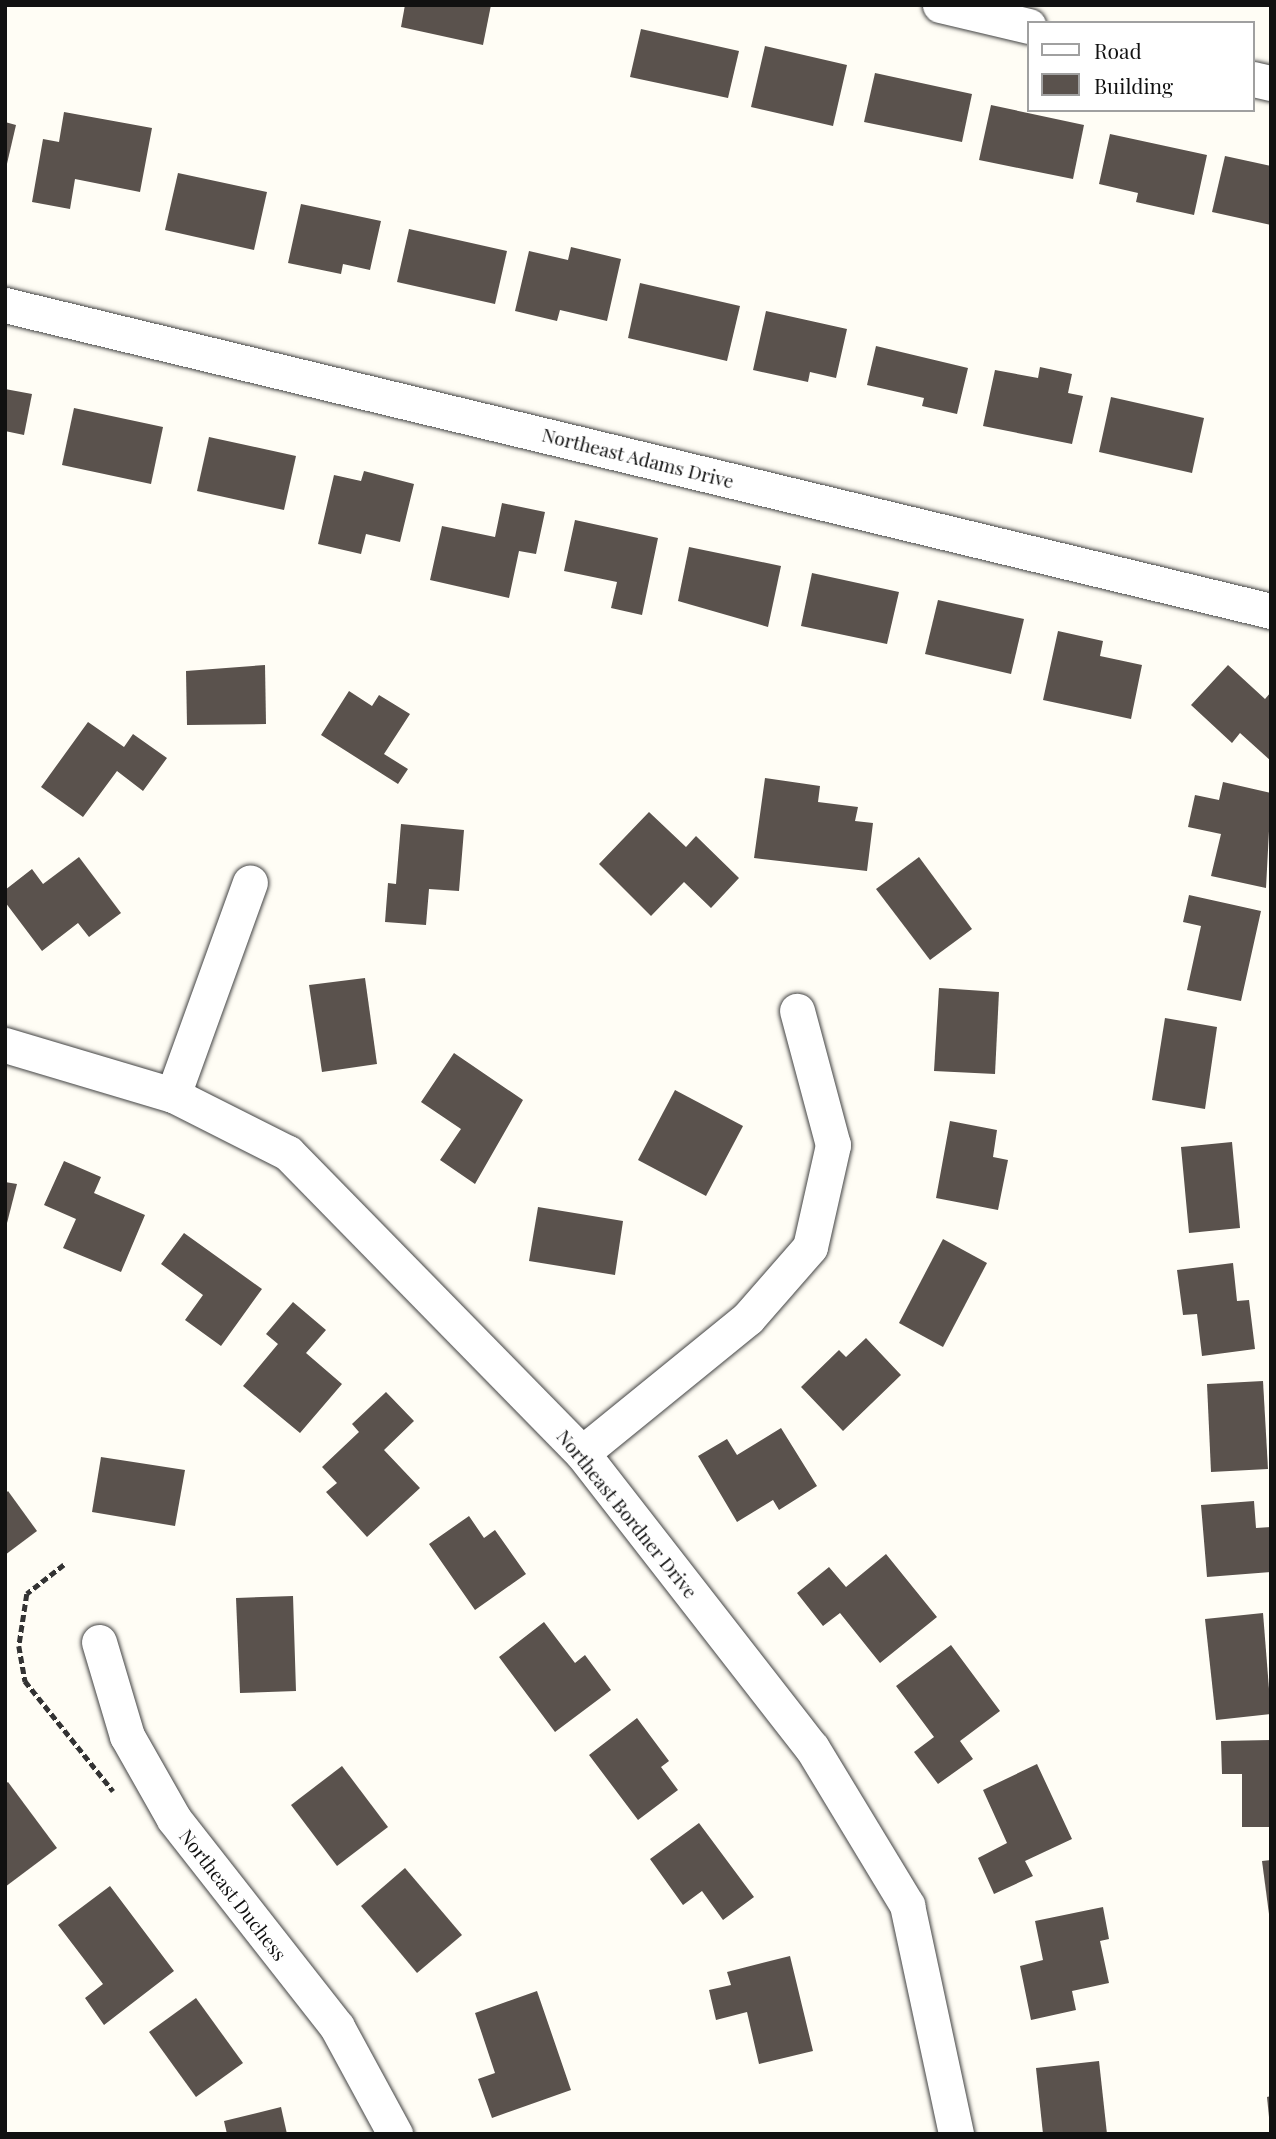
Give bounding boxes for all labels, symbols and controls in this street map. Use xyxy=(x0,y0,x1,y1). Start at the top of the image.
legend xyxy=(1028,21,1255,112)
text: Road xyxy=(1094,36,1142,64)
text: Building xyxy=(1094,71,1173,99)
street label: Northeast Adams Drive xyxy=(539,423,737,493)
street label: Northeast Bordner Drive xyxy=(552,1425,702,1603)
street label: Northeast Duchess xyxy=(175,1825,291,1965)

